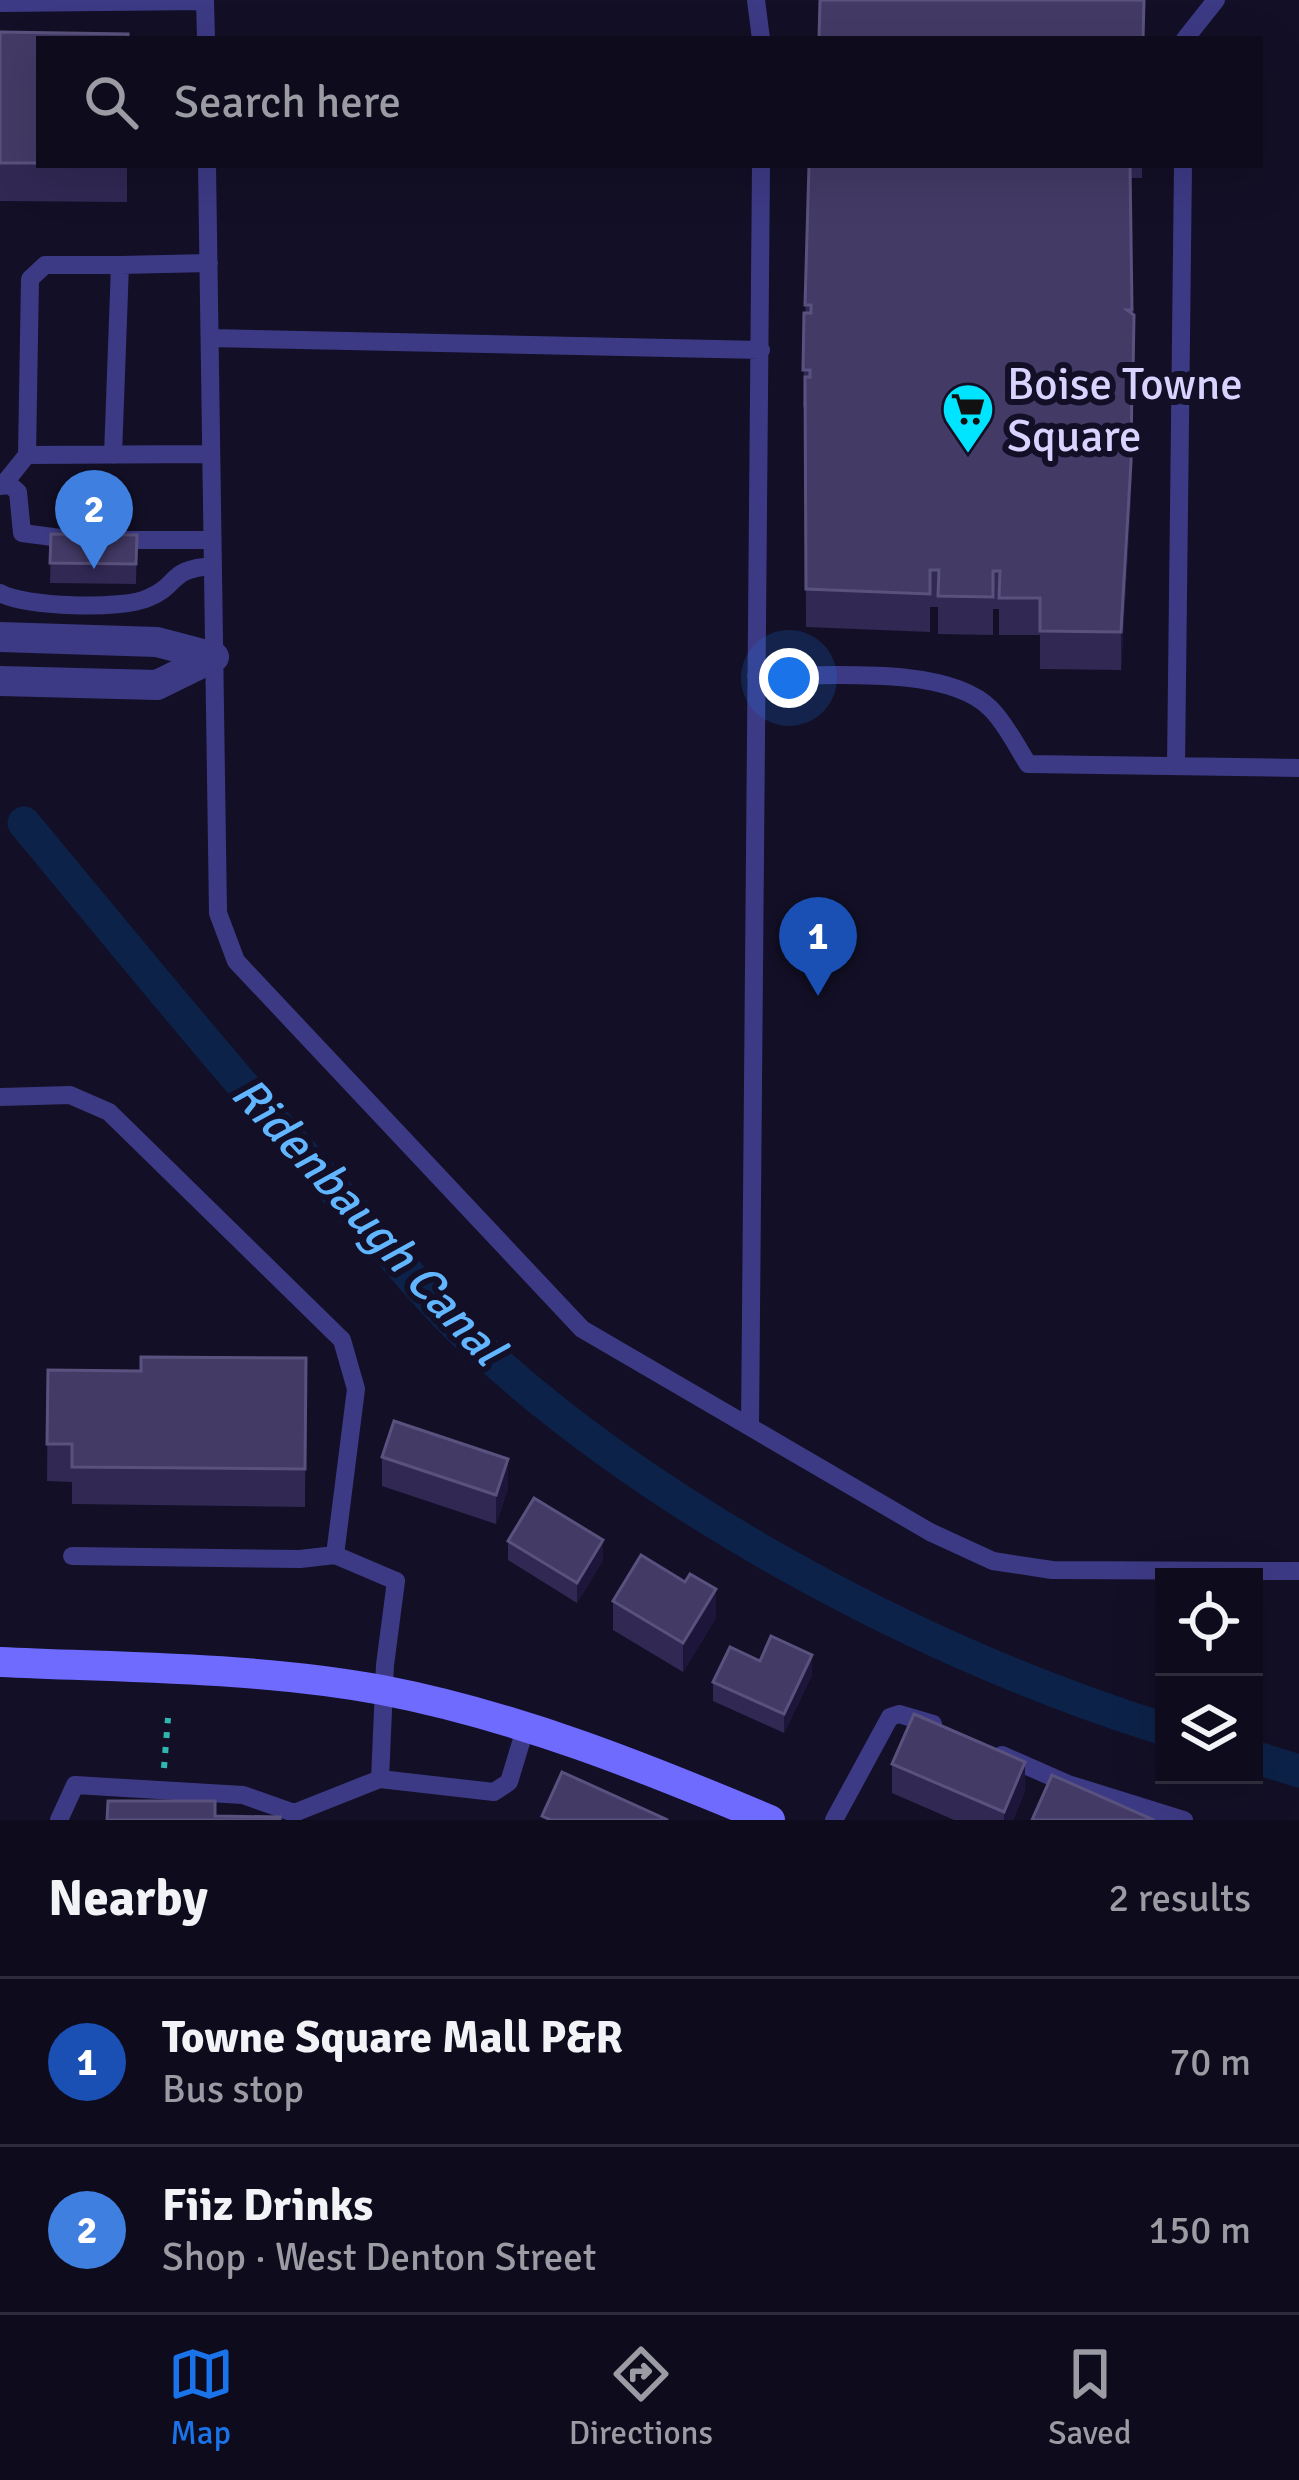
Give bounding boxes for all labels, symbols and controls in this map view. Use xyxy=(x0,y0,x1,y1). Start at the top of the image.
search box xyxy=(36,36,1263,168)
icon: search xyxy=(78,69,144,135)
text: Search here xyxy=(174,75,401,130)
place label: Boise Towne Square xyxy=(1007,357,1243,464)
supermarket icon: Boise Towne Square xyxy=(940,381,996,455)
pin: 2 xyxy=(55,470,133,569)
your location xyxy=(759,648,819,708)
pin: 1 xyxy=(779,897,857,996)
water label: Ridenbaugh Canal xyxy=(219,1064,519,1380)
map controls xyxy=(1155,1568,1263,1784)
button: locate xyxy=(1155,1568,1263,1676)
button: layers xyxy=(1155,1676,1263,1784)
text: Nearby xyxy=(48,1867,208,1930)
text: 2 results xyxy=(1108,1874,1251,1922)
text: Towne Square Mall P&R xyxy=(162,2010,623,2065)
text: 1 xyxy=(76,2038,98,2086)
text: 70 m xyxy=(1169,2038,1251,2086)
text: Bus stop xyxy=(162,2065,304,2113)
text: Fiiz Drinks xyxy=(162,2178,373,2233)
text: 2 xyxy=(76,2206,98,2254)
text: 150 m xyxy=(1148,2206,1251,2254)
text: Shop · West Denton Street xyxy=(162,2233,596,2281)
tab: Map xyxy=(168,2341,234,2454)
tab: Directions xyxy=(569,2341,713,2454)
tab: Saved xyxy=(1048,2341,1131,2454)

